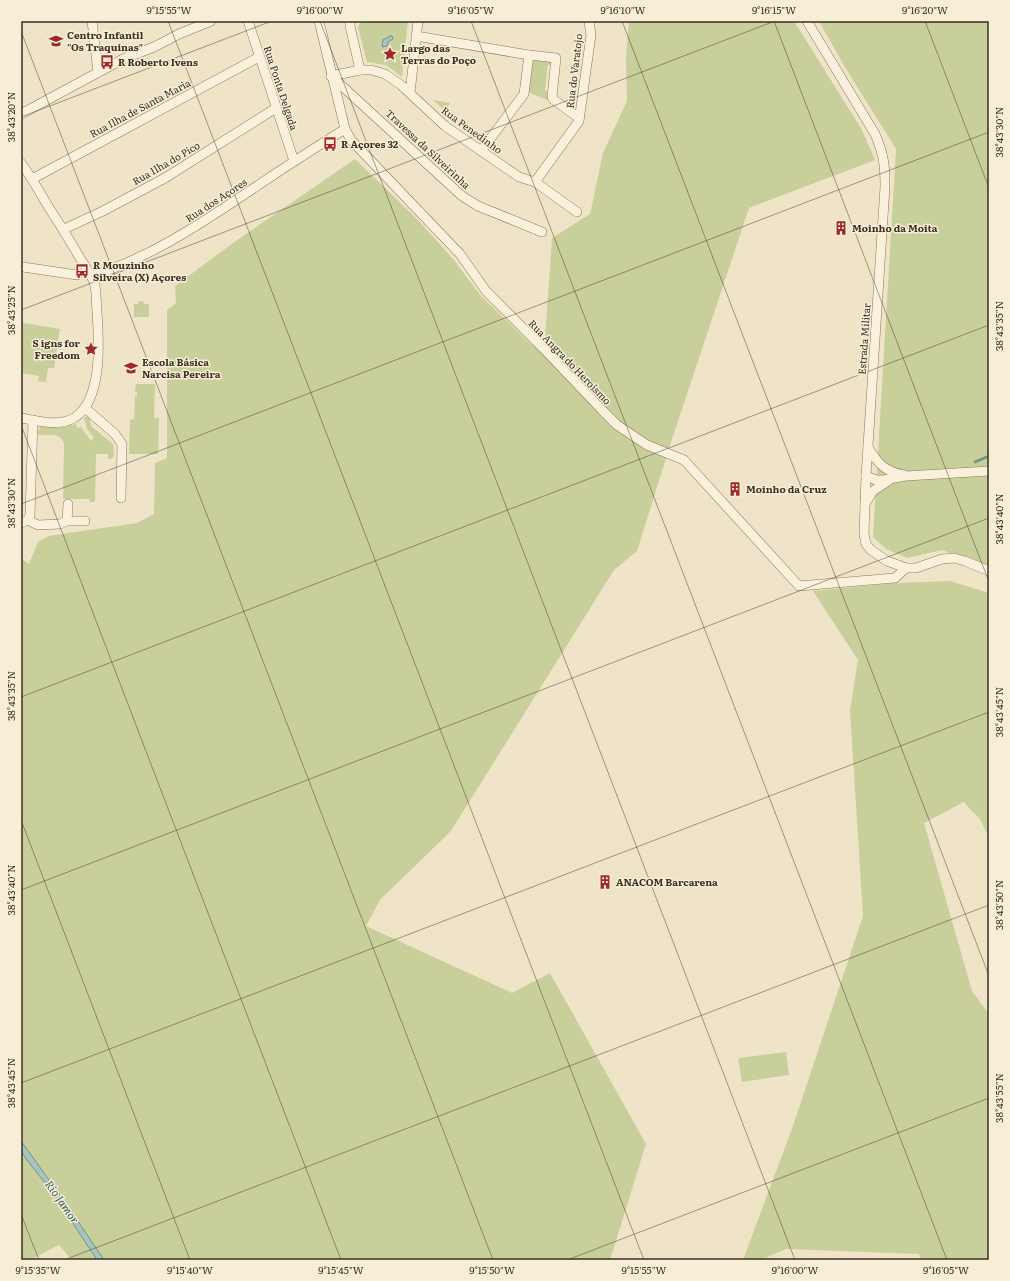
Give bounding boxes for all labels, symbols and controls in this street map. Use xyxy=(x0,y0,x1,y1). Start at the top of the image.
text: 9°15'55"W xyxy=(147,2,192,17)
text: 9°16'00"W xyxy=(297,2,343,17)
text: 9°16'05"W xyxy=(448,2,494,17)
text: 9°16'10"W xyxy=(601,2,646,17)
text: 9°16'15"W xyxy=(752,2,796,17)
text: 9°16'20"W xyxy=(902,2,948,17)
place label: Centro Infantil "Os Traquinas" xyxy=(67,27,144,54)
school or university icon: Centro Infantil "Os Traquinas" xyxy=(48,33,64,49)
street label: Rua do Varatojo xyxy=(561,33,586,109)
place label: Largo das Terras do Poço xyxy=(401,40,476,67)
street label: Rua Ponta Delgada xyxy=(261,44,302,133)
place icon: Largo das Terras do Poço xyxy=(382,46,398,62)
bus stop icon: R Roberto Ivens xyxy=(99,54,115,70)
place label: R Roberto Ivens xyxy=(118,54,198,69)
street label: Rua Ilha de Santa Maria xyxy=(87,74,194,141)
text: 38°43'20"N xyxy=(3,92,18,142)
street label: Rua Penedinho xyxy=(439,102,506,157)
street label: Travessa da Silveirinha xyxy=(383,105,474,192)
text: 38°43'30"N xyxy=(991,107,1006,157)
bus stop icon: R Açores 32 xyxy=(322,136,338,152)
place label: R Açores 32 xyxy=(341,136,399,151)
street label: Rua Ilha do Pico xyxy=(129,137,203,188)
street label: Rua dos Açores xyxy=(182,174,250,225)
building icon: Moinho da Moita xyxy=(833,220,849,236)
place label: Moinho da Moita xyxy=(852,220,938,235)
place label: R Mouzinho Silveira (X) Açores xyxy=(93,257,186,284)
bus stop icon: R Mouzinho Silveira (X) Açores xyxy=(74,263,90,279)
text: 38°43'25"N xyxy=(3,285,18,335)
text: 38°43'35"N xyxy=(991,301,1006,351)
street label: Estrada Militar xyxy=(854,302,874,375)
street label: Rua Angra do Heroísmo xyxy=(526,316,615,408)
place label: S igns for Freedom xyxy=(33,335,81,362)
place icon: S igns for Freedom xyxy=(83,341,99,357)
place label: Escola Básica Narcisa Pereira xyxy=(142,354,221,381)
school or university icon: Escola Básica Narcisa Pereira xyxy=(123,360,139,376)
text: 38°43'30"N xyxy=(3,478,18,528)
building icon: Moinho da Cruz xyxy=(727,481,743,497)
place label: Moinho da Cruz xyxy=(746,481,827,496)
text: 38°43'40"N xyxy=(991,494,1006,545)
text: 38°43'35"N xyxy=(3,671,18,721)
text: 38°43'45"N xyxy=(991,687,1006,737)
text: 38°43'40"N xyxy=(3,865,18,916)
building icon: ANACOM Barcarena xyxy=(597,874,613,890)
place label: ANACOM Barcarena xyxy=(616,874,718,889)
text: 38°43'50"N xyxy=(991,880,1006,930)
text: 38°43'45"N xyxy=(3,1058,18,1108)
text: 38°43'55"N xyxy=(991,1073,1006,1123)
water label: Rio Jamor xyxy=(42,1177,84,1226)
text: 9°15'35"W xyxy=(15,1262,61,1277)
text: 9°15'40"W xyxy=(167,1262,213,1277)
text: 9°15'45"W xyxy=(318,1262,364,1277)
text: 9°15'50"W xyxy=(469,1262,515,1277)
text: 9°15'55"W xyxy=(622,1262,667,1277)
text: 9°16'00"W xyxy=(772,1262,818,1277)
text: 9°16'05"W xyxy=(923,1262,969,1277)

